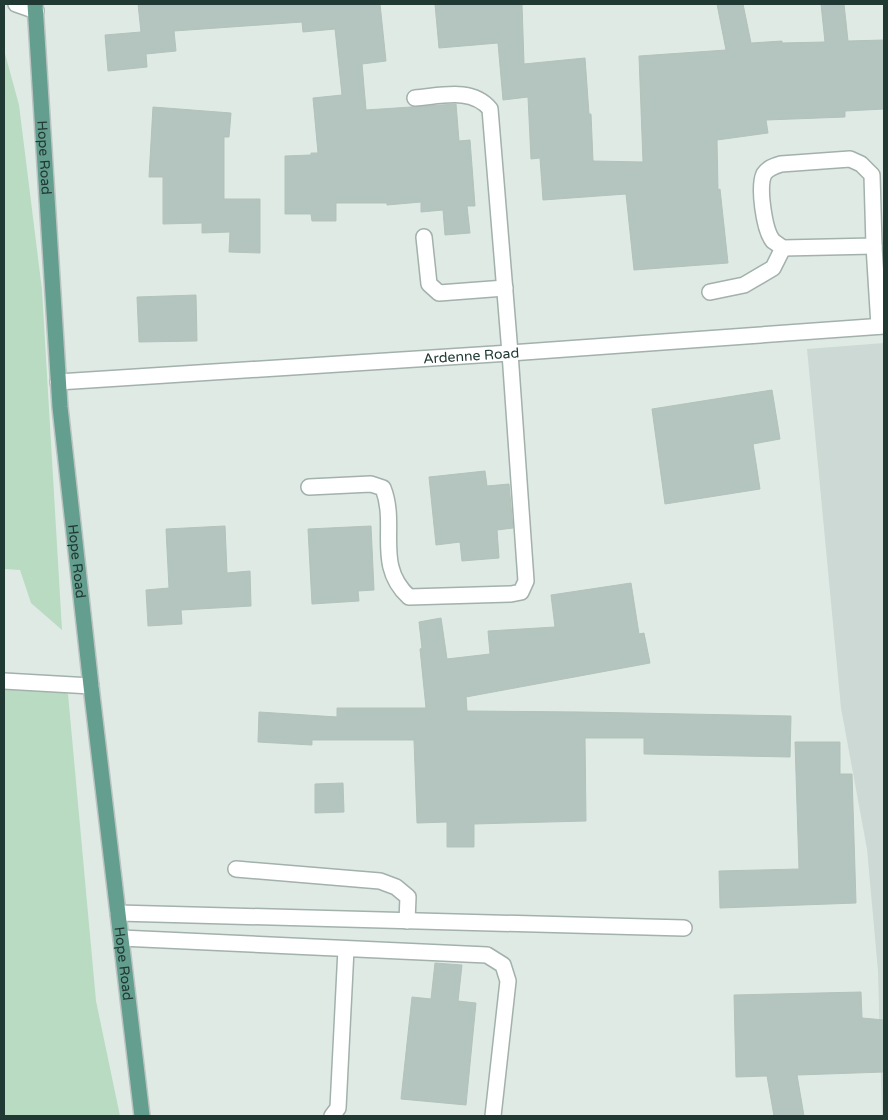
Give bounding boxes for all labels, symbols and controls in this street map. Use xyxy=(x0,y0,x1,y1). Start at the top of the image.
street label: Hope Road xyxy=(34,120,55,195)
street label: Ardenne Road xyxy=(423,344,520,367)
street label: Hope Road xyxy=(65,523,90,599)
street label: Hope Road xyxy=(111,926,137,1002)

